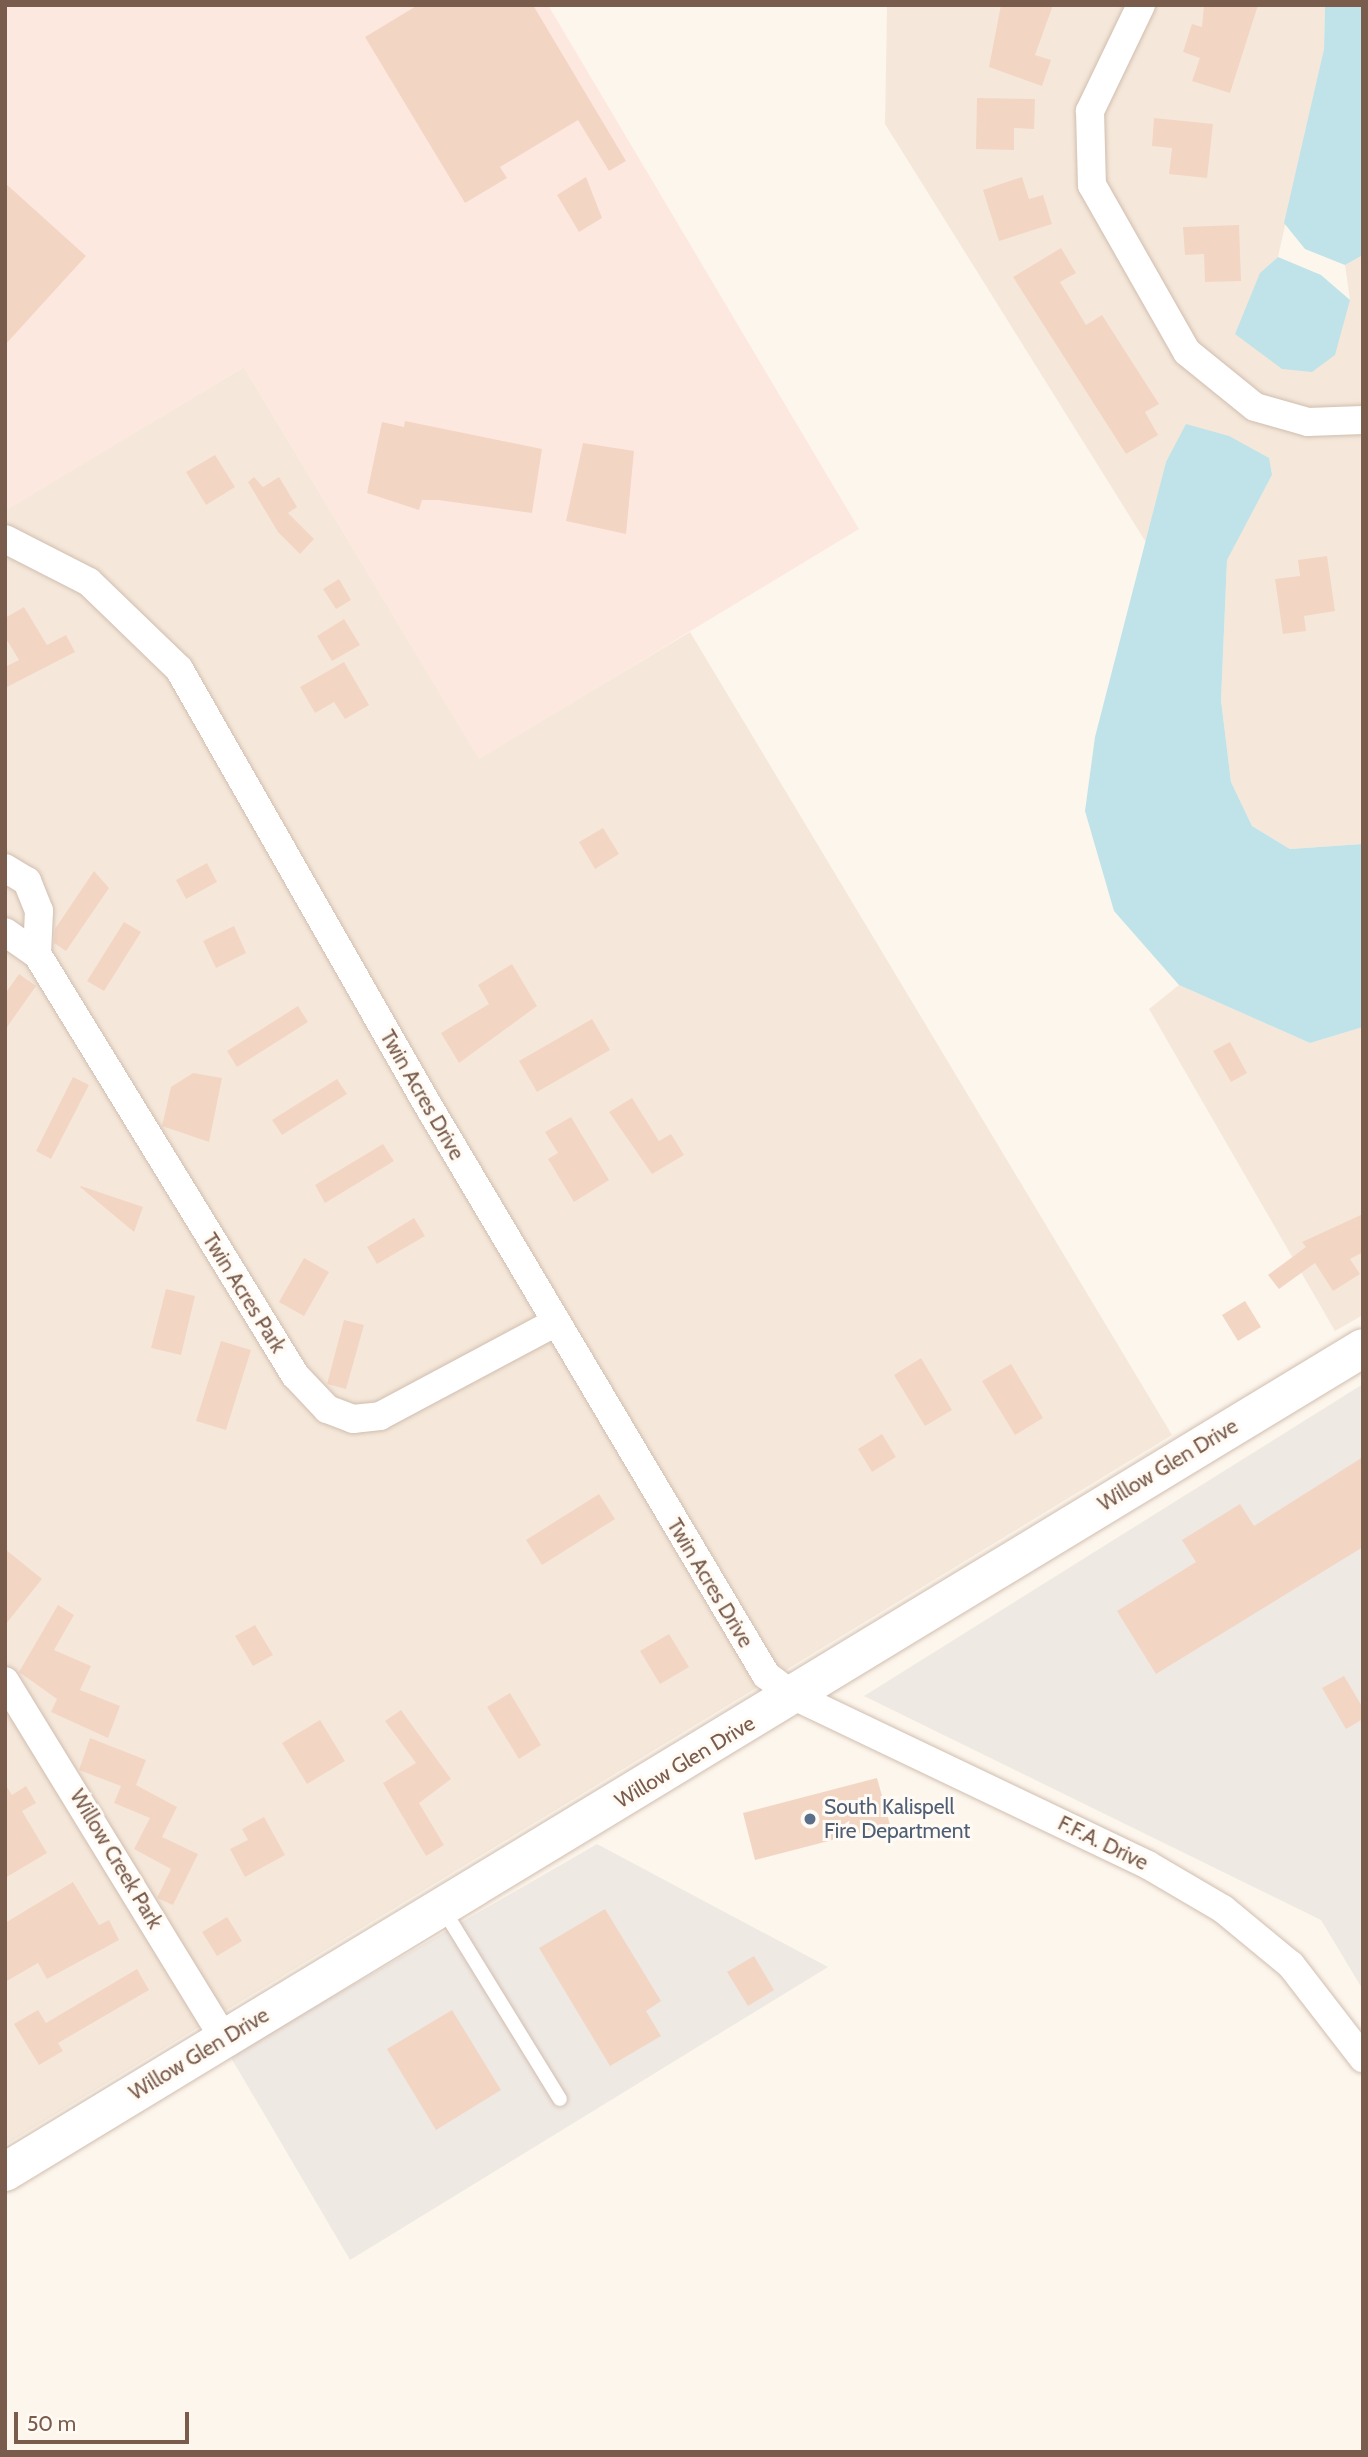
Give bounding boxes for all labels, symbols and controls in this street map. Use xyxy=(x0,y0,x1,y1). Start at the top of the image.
street label: Twin Acres Drive xyxy=(375,1026,469,1164)
street label: Twin Acres Park xyxy=(197,1228,291,1358)
street label: Willow Glen Drive xyxy=(1094,1413,1242,1517)
street label: Twin Acres Drive xyxy=(662,1514,758,1652)
street label: Willow Glen Drive xyxy=(611,1710,759,1814)
street label: Willow Creek Park xyxy=(64,1785,168,1933)
place label: South Kalispell Fire Department xyxy=(824,1794,970,1844)
street label: F.F.A. Drive xyxy=(1054,1810,1152,1876)
marker: South Kalispell Fire Department xyxy=(802,1811,818,1827)
street label: Willow Glen Drive xyxy=(125,2002,273,2106)
scale bar xyxy=(18,2398,192,2442)
text: 50 m xyxy=(27,2411,76,2436)

